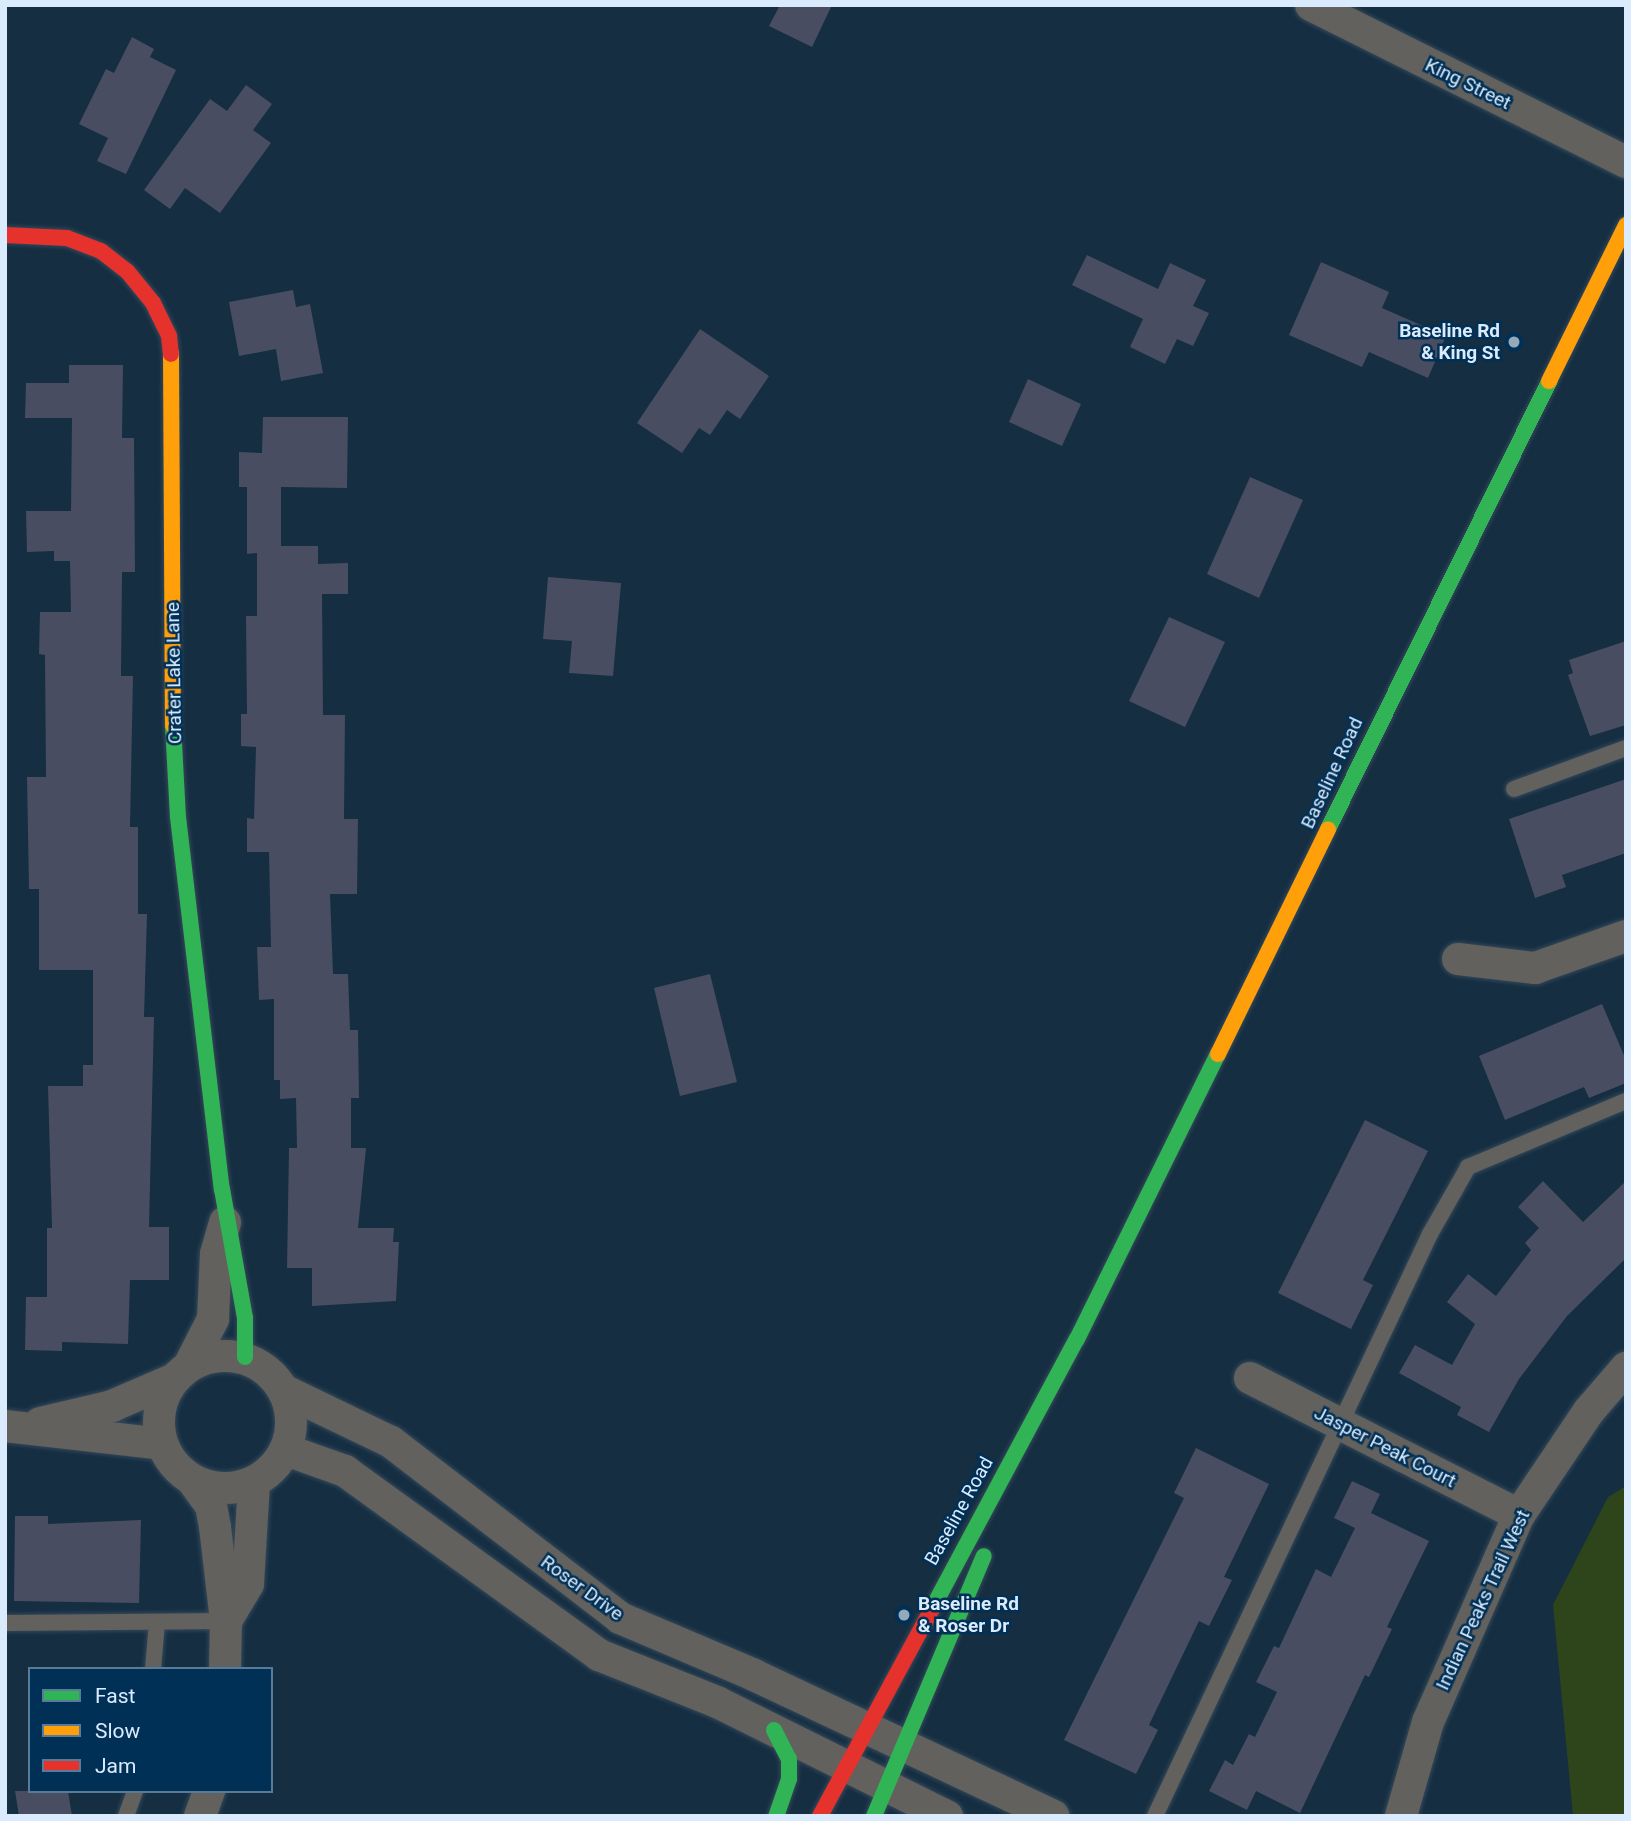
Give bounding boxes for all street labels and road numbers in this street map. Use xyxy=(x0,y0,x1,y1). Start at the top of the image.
street label: King Street xyxy=(1421,53,1515,115)
street label: Crater Lake Lane xyxy=(161,602,187,744)
street label: Baseline Road xyxy=(1296,714,1368,832)
street label: Jasper Peak Court xyxy=(1310,1401,1460,1493)
street label: Baseline Road xyxy=(920,1453,998,1569)
street label: Indian Peaks Trail West xyxy=(1431,1506,1535,1694)
street label: Roser Drive xyxy=(536,1550,628,1626)

